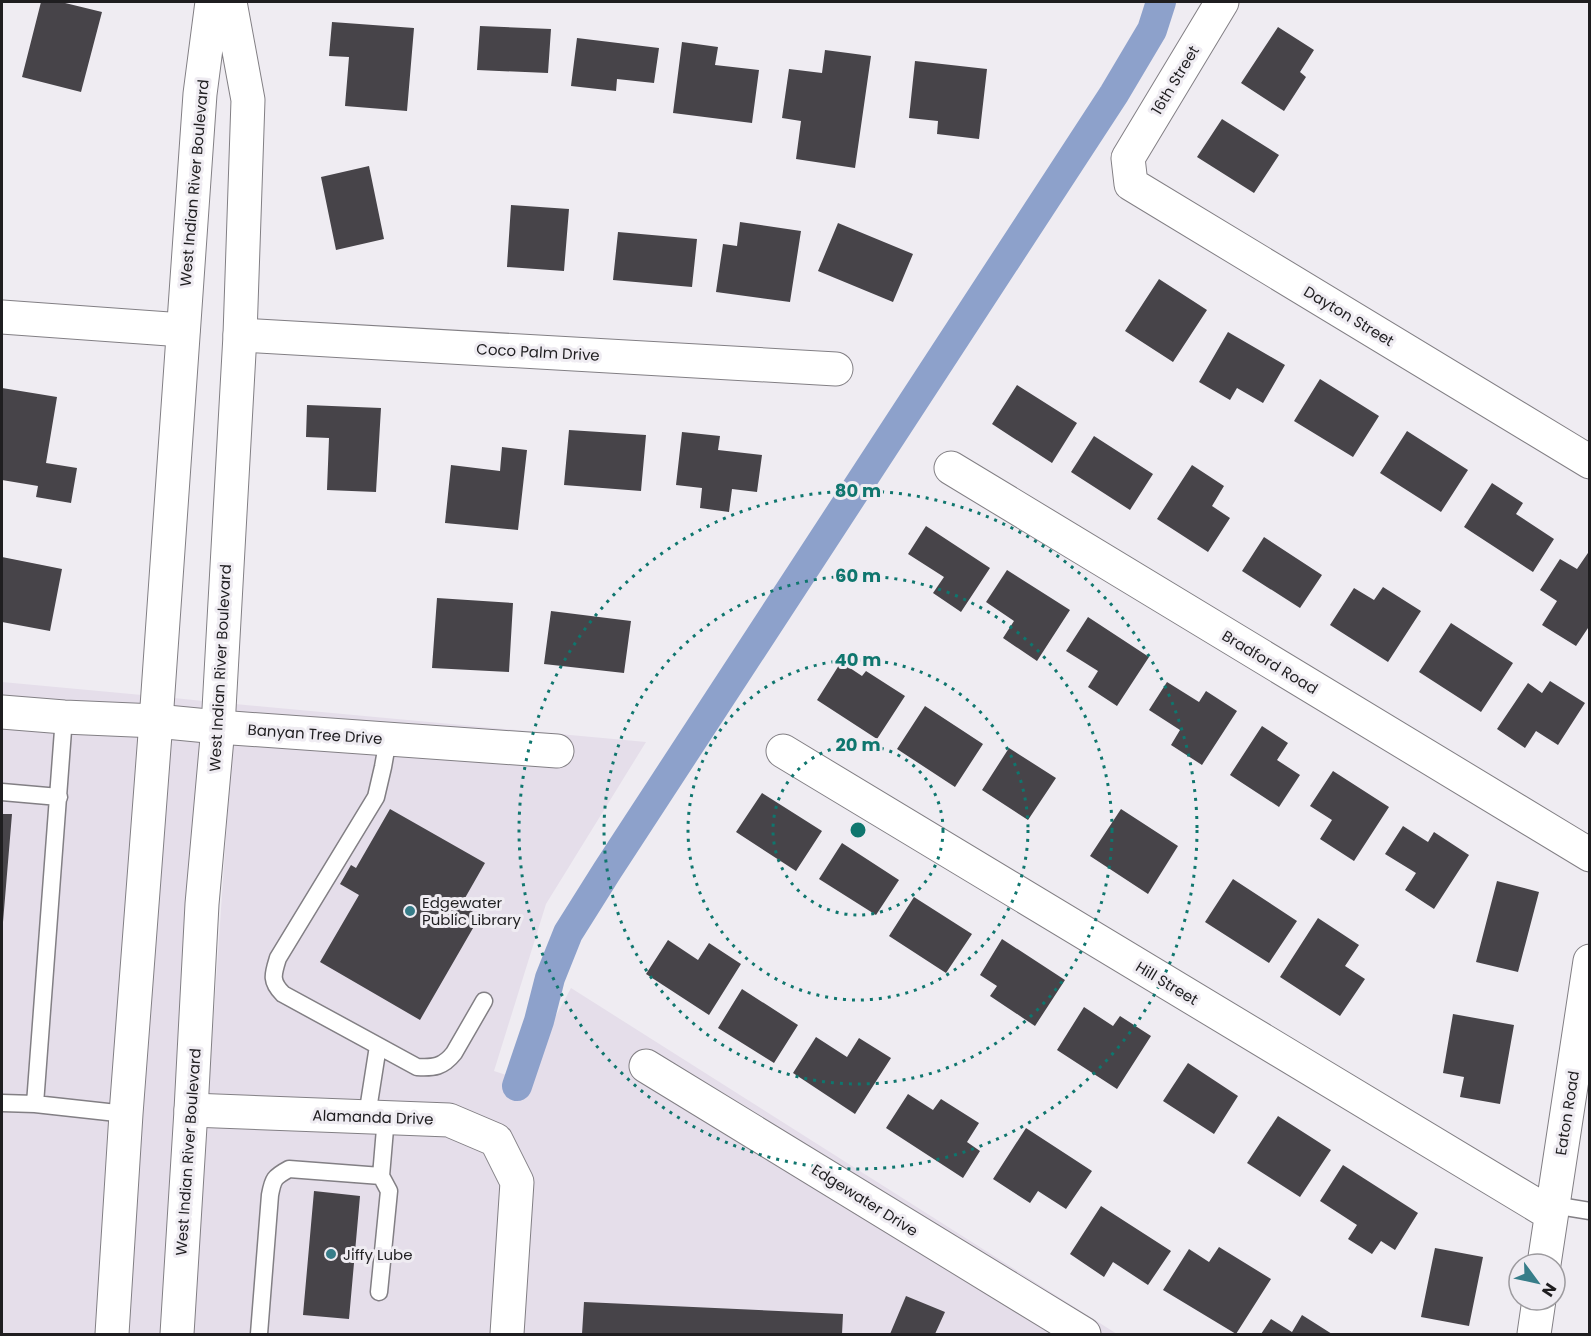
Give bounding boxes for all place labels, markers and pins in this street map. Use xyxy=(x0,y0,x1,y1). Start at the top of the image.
centre of rings xyxy=(848,820,868,840)
place label: Edgewater Public Library xyxy=(422,892,522,930)
marker: Edgewater Public Library xyxy=(403,904,417,918)
place label: Jiffy Lube xyxy=(343,1244,412,1265)
marker: Jiffy Lube xyxy=(324,1247,338,1261)

